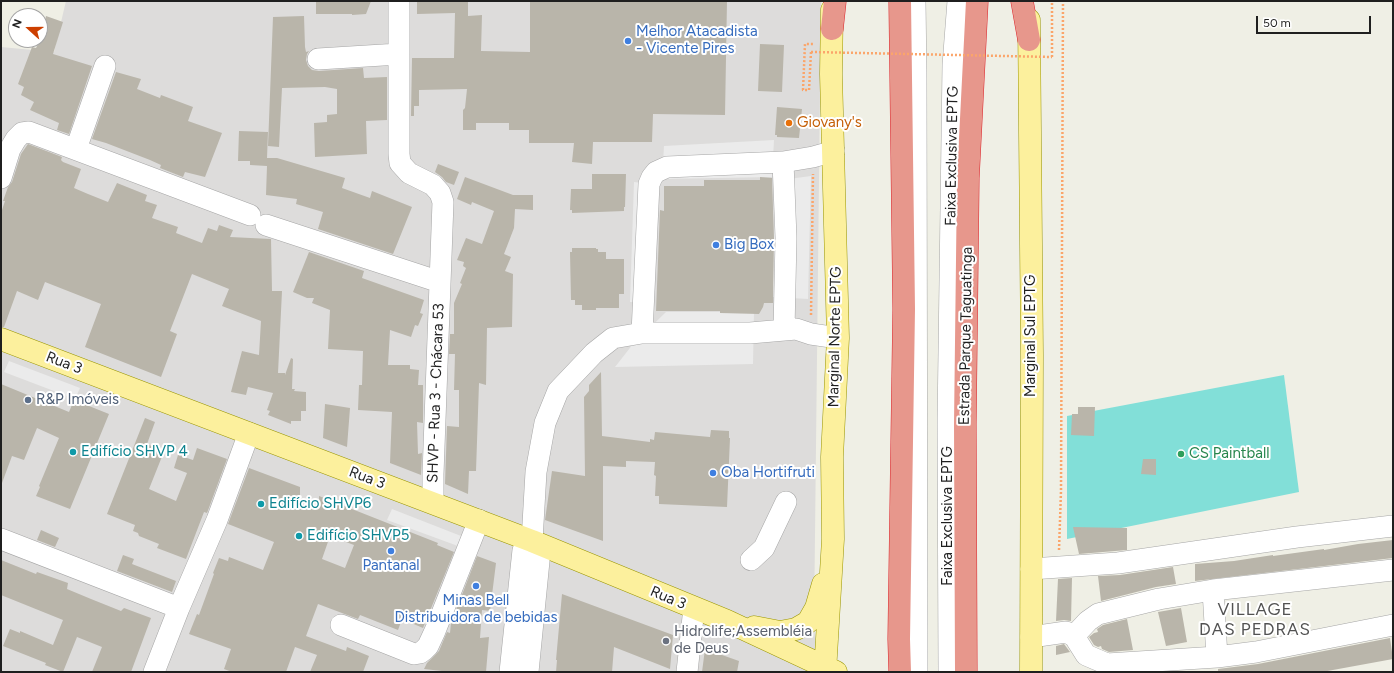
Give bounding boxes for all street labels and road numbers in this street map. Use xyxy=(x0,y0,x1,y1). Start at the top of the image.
street label: Faixa Exclusiva EPTG xyxy=(942,86,962,226)
street label: Estrada Parque Taguatinga xyxy=(955,247,977,425)
street label: Marginal Norte EPTG xyxy=(825,266,845,408)
street label: Marginal Sul EPTG xyxy=(1022,275,1040,397)
street label: SHVP - Rua 3 - Chácara 53 xyxy=(424,303,448,483)
street label: Rua 3 xyxy=(43,348,85,378)
street label: Faixa Exclusiva EPTG xyxy=(939,446,957,586)
street label: Rua 3 xyxy=(346,463,388,493)
street label: Rua 3 xyxy=(647,582,689,614)

